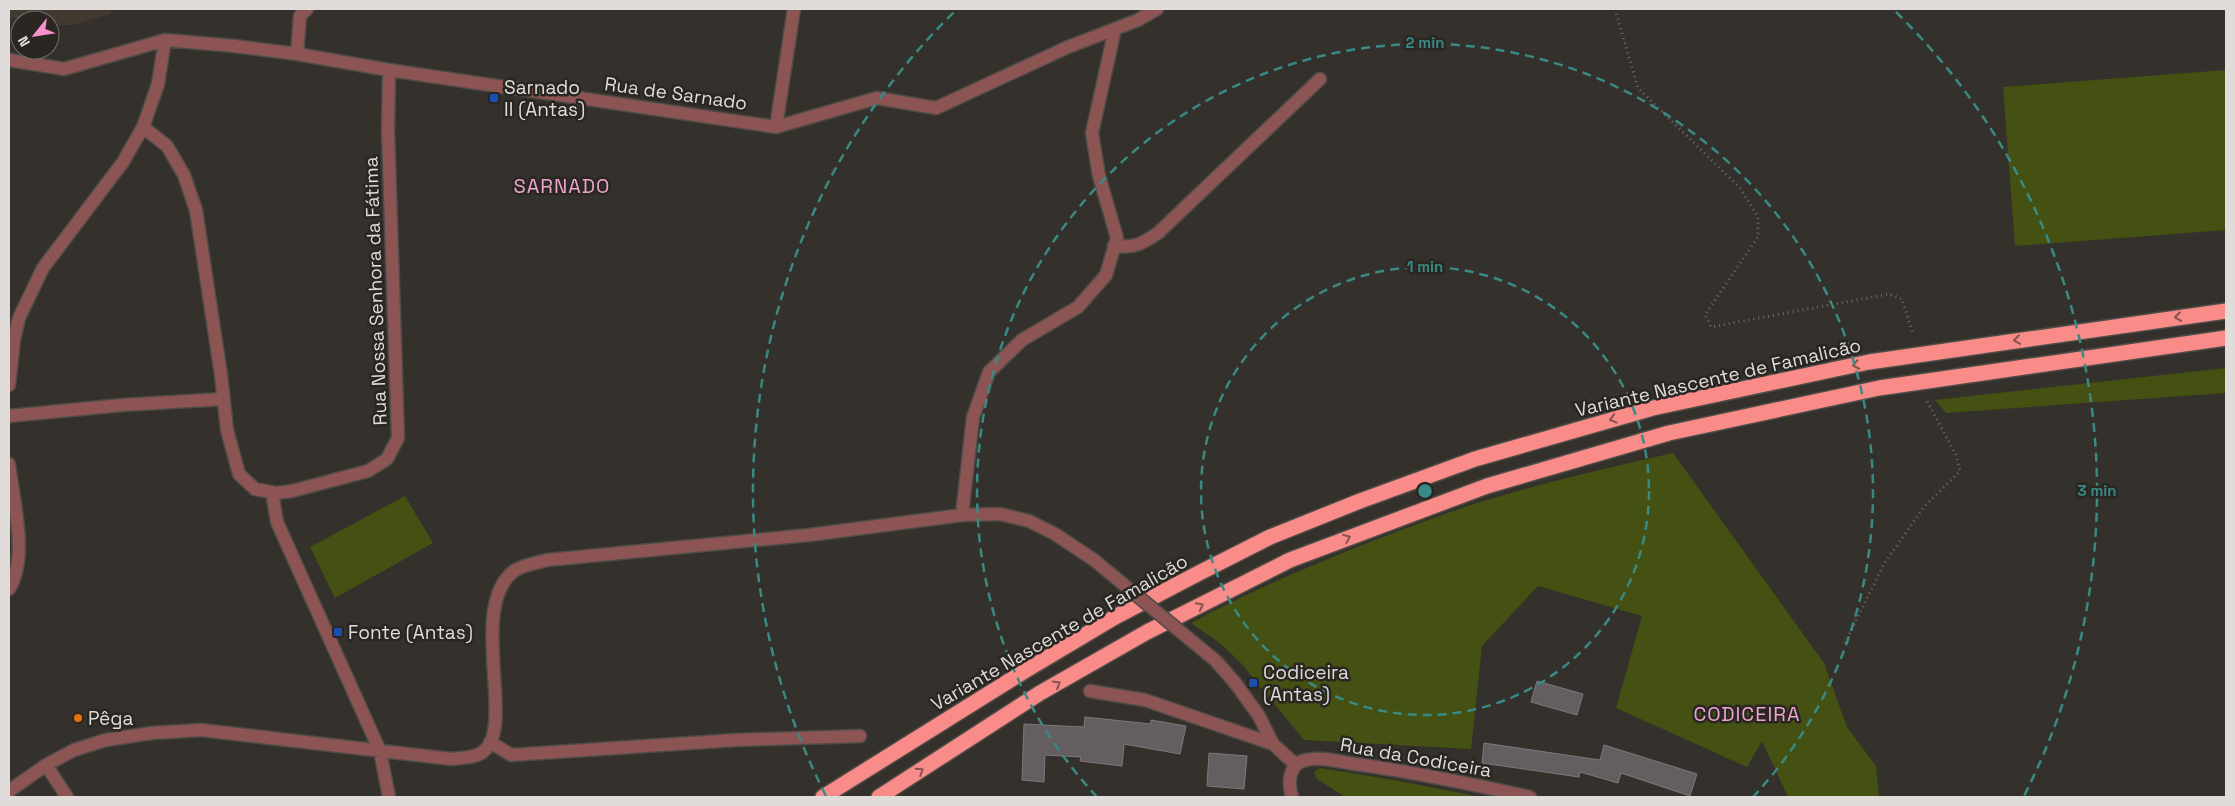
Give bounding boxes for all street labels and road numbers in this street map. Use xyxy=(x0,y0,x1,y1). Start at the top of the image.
street label: Rua de Sarnado xyxy=(603,71,749,116)
street label: Rua Nossa Senhora da Fátima xyxy=(358,156,393,426)
street label: Variante Nascente de Famalicão xyxy=(1573,332,1863,423)
street label: Variante Nascente de Famalicão xyxy=(926,549,1192,716)
street label: Rua da Codiceira xyxy=(1338,732,1494,783)

